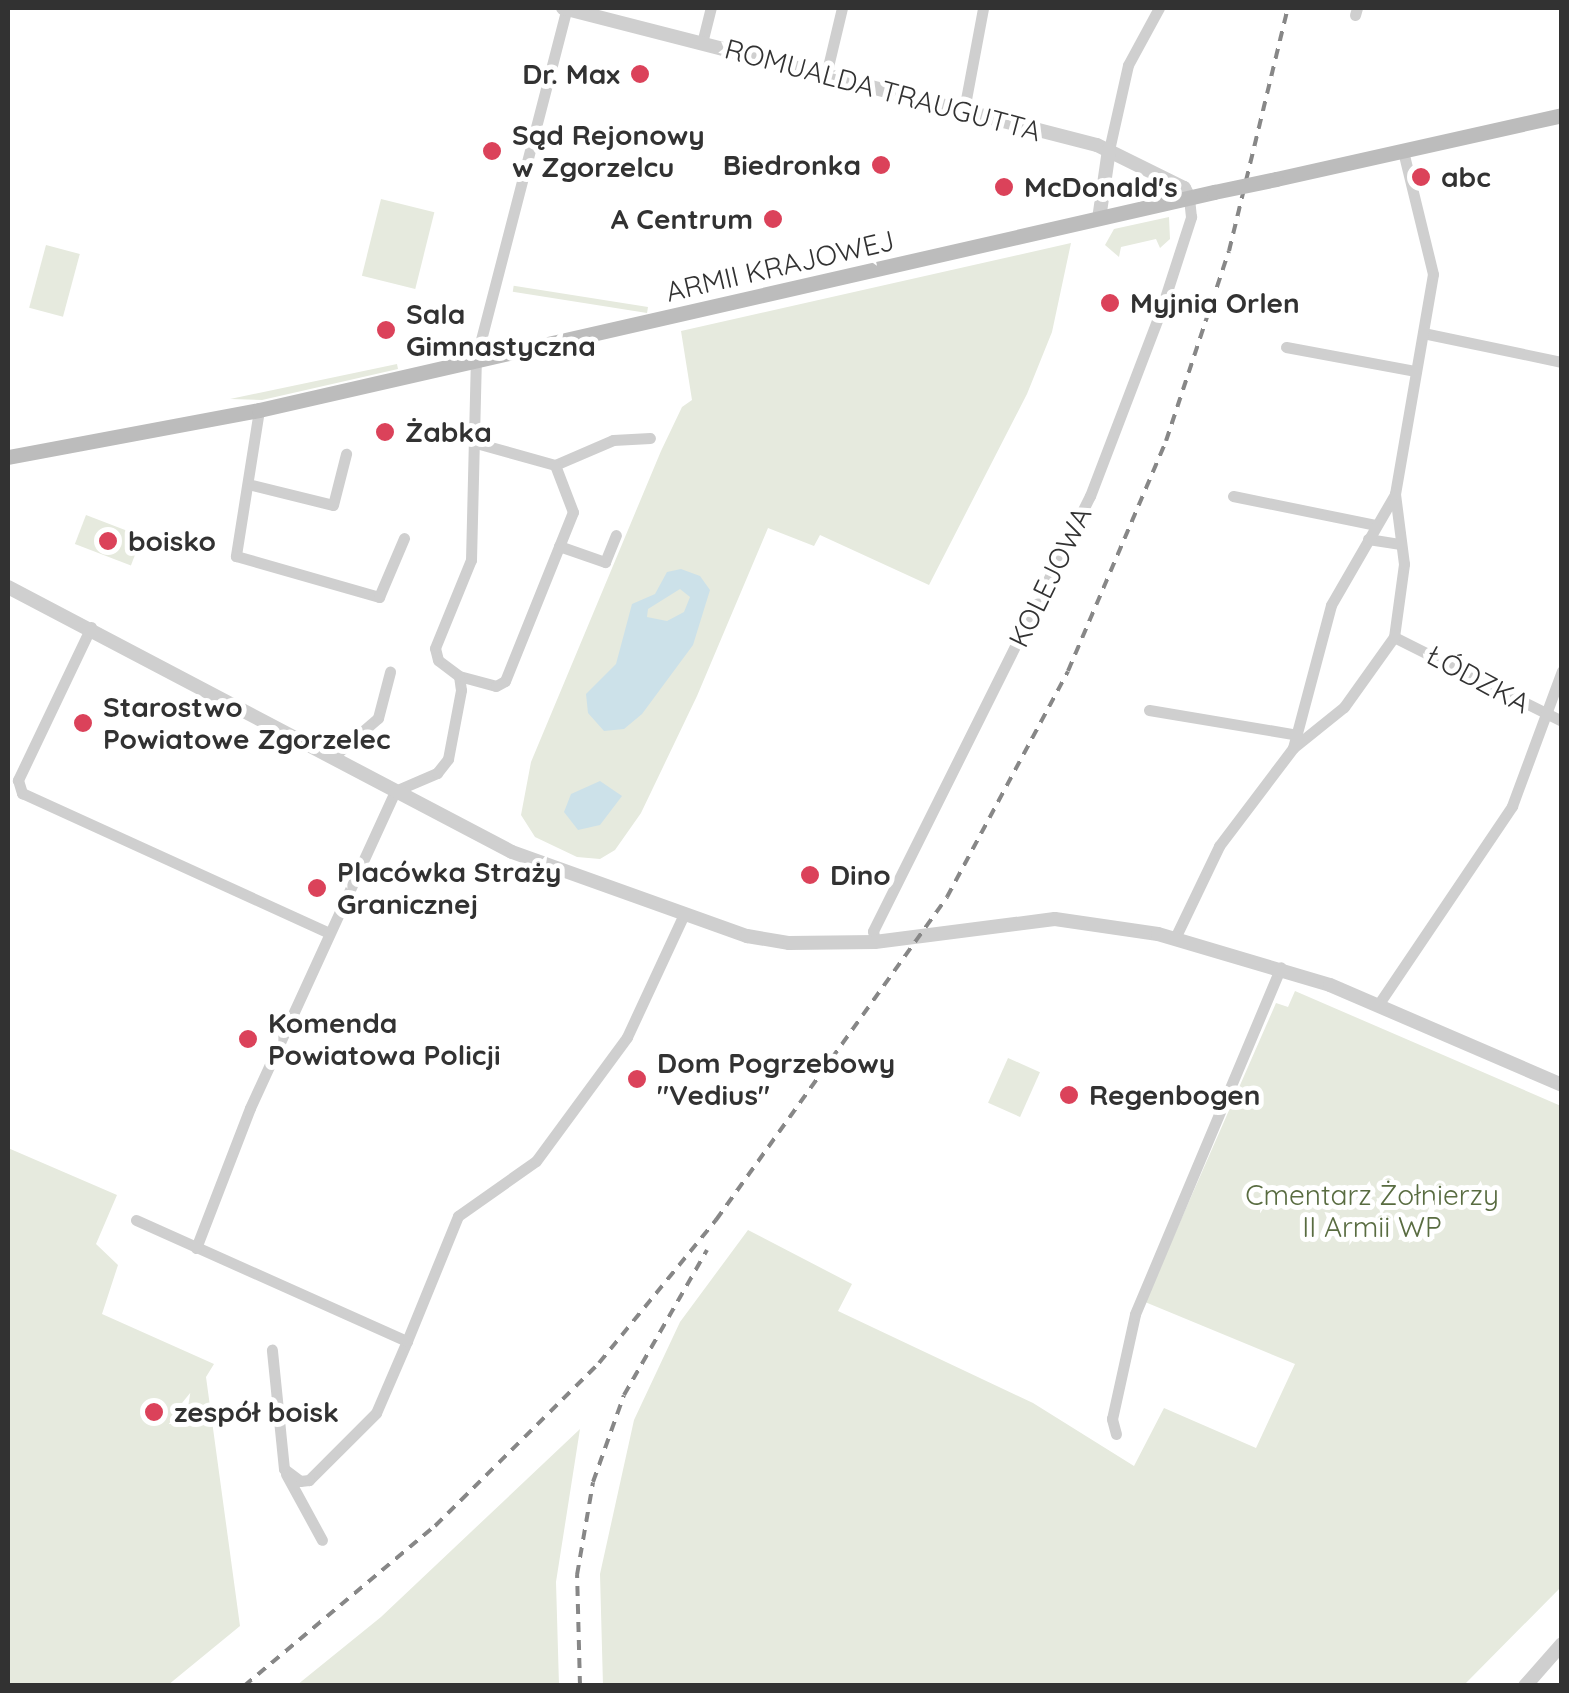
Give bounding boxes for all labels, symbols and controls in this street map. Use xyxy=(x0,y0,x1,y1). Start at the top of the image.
street label: ROMUALDA TRAUGUTTA xyxy=(721,32,1045,148)
place label: Dr. Max xyxy=(522,57,620,91)
marker: Dr. Max xyxy=(629,63,651,85)
place label: Sąd Rejonowy w Zgorzelcu xyxy=(512,118,705,184)
marker: Sąd Rejonowy w Zgorzelcu xyxy=(481,140,503,162)
place label: Biedronka xyxy=(723,148,861,182)
marker: Biedronka xyxy=(870,154,892,176)
place label: abc xyxy=(1441,160,1491,194)
marker: abc xyxy=(1410,166,1432,188)
place label: McDonald's xyxy=(1024,170,1178,204)
marker: McDonald's xyxy=(993,176,1015,198)
place label: A Centrum xyxy=(611,202,753,236)
marker: A Centrum xyxy=(762,208,784,230)
street label: ARMII KRAJOWEJ xyxy=(662,223,898,309)
place label: Myjnia Orlen xyxy=(1130,286,1300,320)
marker: Myjnia Orlen xyxy=(1099,292,1121,314)
place label: Sala Gimnastyczna xyxy=(406,297,596,363)
marker: Sala Gimnastyczna xyxy=(375,319,397,341)
place label: Żabka xyxy=(405,415,492,449)
marker: Żabka xyxy=(374,421,396,443)
street label: KOLEJOWA xyxy=(1002,501,1098,653)
place label: boisko xyxy=(128,524,216,558)
marker: boisko xyxy=(97,530,119,552)
street label: ŁÓDZKA xyxy=(1420,638,1536,720)
place label: Starostwo Powiatowe Zgorzelec xyxy=(103,690,391,756)
marker: Starostwo Powiatowe Zgorzelec xyxy=(72,712,94,734)
place label: Placówka Straży Granicznej xyxy=(337,855,561,921)
place label: Dino xyxy=(830,858,891,892)
marker: Dino xyxy=(799,864,821,886)
marker: Placówka Straży Granicznej xyxy=(306,877,328,899)
place label: Komenda Powiatowa Policji xyxy=(268,1006,501,1072)
marker: Komenda Powiatowa Policji xyxy=(237,1028,259,1050)
place label: Dom Pogrzebowy "Vedius" xyxy=(657,1046,895,1112)
marker: Dom Pogrzebowy "Vedius" xyxy=(626,1068,648,1090)
place label: Regenbogen xyxy=(1089,1078,1261,1112)
marker: Regenbogen xyxy=(1058,1084,1080,1106)
park label: Cmentarz Żołnierzy II Armii WP xyxy=(1245,1178,1499,1244)
place label: zespół boisk xyxy=(174,1395,339,1429)
marker: zespół boisk xyxy=(143,1401,165,1423)

